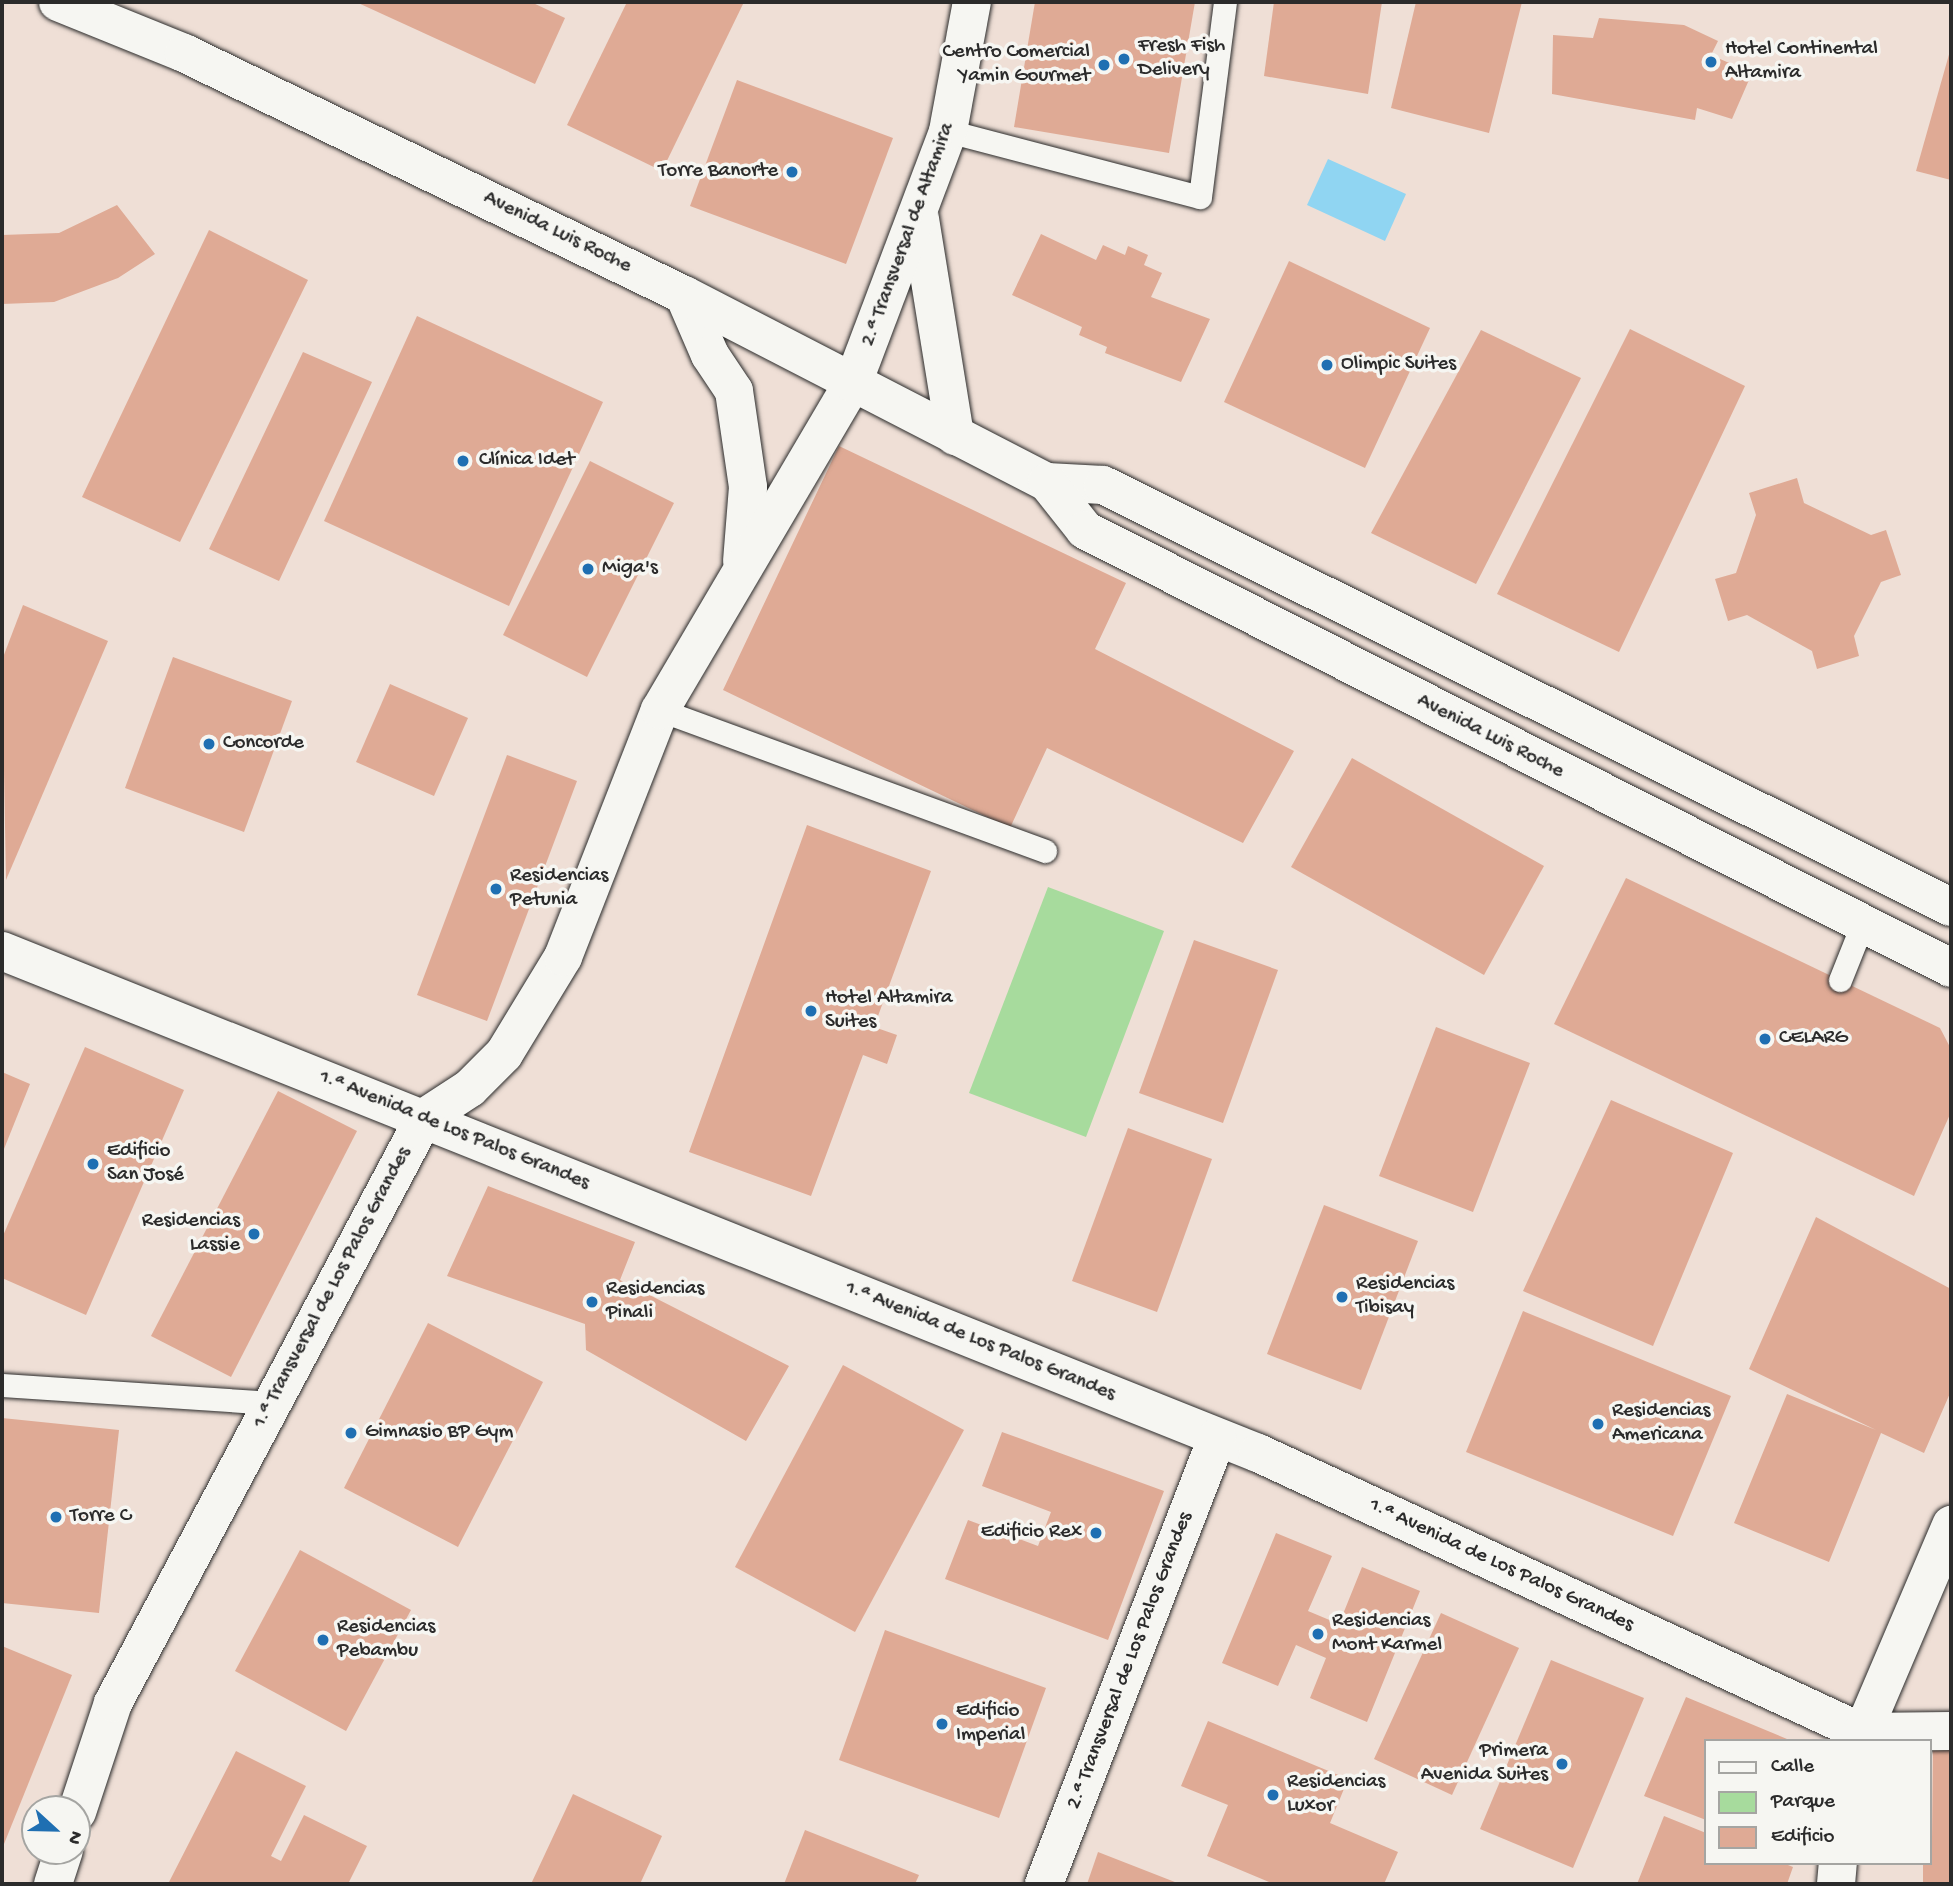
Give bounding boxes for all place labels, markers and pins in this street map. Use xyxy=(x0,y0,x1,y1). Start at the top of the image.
place label: Fresh Fish Delivery xyxy=(1138,34,1225,84)
place label: Hotel Continental Altamira xyxy=(1725,37,1878,87)
place label: Centro Comercial Yamin Gourmet xyxy=(942,40,1090,90)
marker: Fresh Fish Delivery xyxy=(1116,51,1132,67)
marker: Hotel Continental Altamira xyxy=(1703,54,1719,70)
marker: Centro Comercial Yamin Gourmet xyxy=(1096,57,1112,73)
place label: Torre Banorte xyxy=(658,159,778,185)
marker: Torre Banorte xyxy=(784,164,800,180)
place label: Olimpic Suites xyxy=(1341,352,1456,378)
marker: Olimpic Suites xyxy=(1319,357,1335,373)
place label: Clínica Idet xyxy=(479,448,575,474)
marker: Clínica Idet xyxy=(453,451,473,471)
place label: Miga's xyxy=(602,556,658,582)
marker: Miga's xyxy=(580,561,596,577)
place label: Concorde xyxy=(223,731,304,757)
marker: Concorde xyxy=(201,736,217,752)
place label: Residencias Petunia xyxy=(510,864,608,914)
marker: Residencias Petunia xyxy=(488,881,504,897)
place label: Hotel Altamira Suites xyxy=(825,986,953,1036)
marker: Hotel Altamira Suites xyxy=(803,1003,819,1019)
place label: CELARG xyxy=(1779,1026,1848,1052)
marker: CELARG xyxy=(1757,1031,1773,1047)
place label: Edificio San José xyxy=(107,1139,184,1189)
marker: Edificio San José xyxy=(85,1156,101,1172)
place label: Residencias Lassie xyxy=(142,1209,240,1259)
marker: Residencias Lassie xyxy=(246,1226,262,1242)
place label: Residencias Tibisay xyxy=(1356,1272,1454,1322)
place label: Residencias Pinali xyxy=(606,1277,704,1327)
marker: Residencias Tibisay xyxy=(1334,1289,1350,1305)
marker: Residencias Pinali xyxy=(584,1294,600,1310)
place label: Residencias Americana xyxy=(1612,1399,1710,1449)
marker: Residencias Americana xyxy=(1590,1416,1606,1432)
place label: Gimnasio BP Gym xyxy=(365,1420,513,1446)
marker: Gimnasio BP Gym xyxy=(343,1425,359,1441)
place label: Torre C xyxy=(70,1504,131,1530)
marker: Torre C xyxy=(48,1509,64,1525)
place label: Edificio Rex xyxy=(981,1520,1082,1546)
marker: Edificio Rex xyxy=(1088,1525,1104,1541)
place label: Residencias Mont Karmel xyxy=(1332,1609,1442,1659)
place label: Residencias Pebambu xyxy=(337,1615,435,1665)
marker: Residencias Mont Karmel xyxy=(1310,1626,1326,1642)
marker: Residencias Pebambu xyxy=(315,1632,331,1648)
place label: Edificio Imperial xyxy=(956,1699,1025,1749)
marker: Edificio Imperial xyxy=(934,1716,950,1732)
place label: Primera Avenida Suites xyxy=(1421,1739,1548,1789)
marker: Primera Avenida Suites xyxy=(1554,1756,1570,1772)
place label: Residencias Luxor xyxy=(1287,1770,1385,1820)
marker: Residencias Luxor xyxy=(1265,1787,1281,1803)

